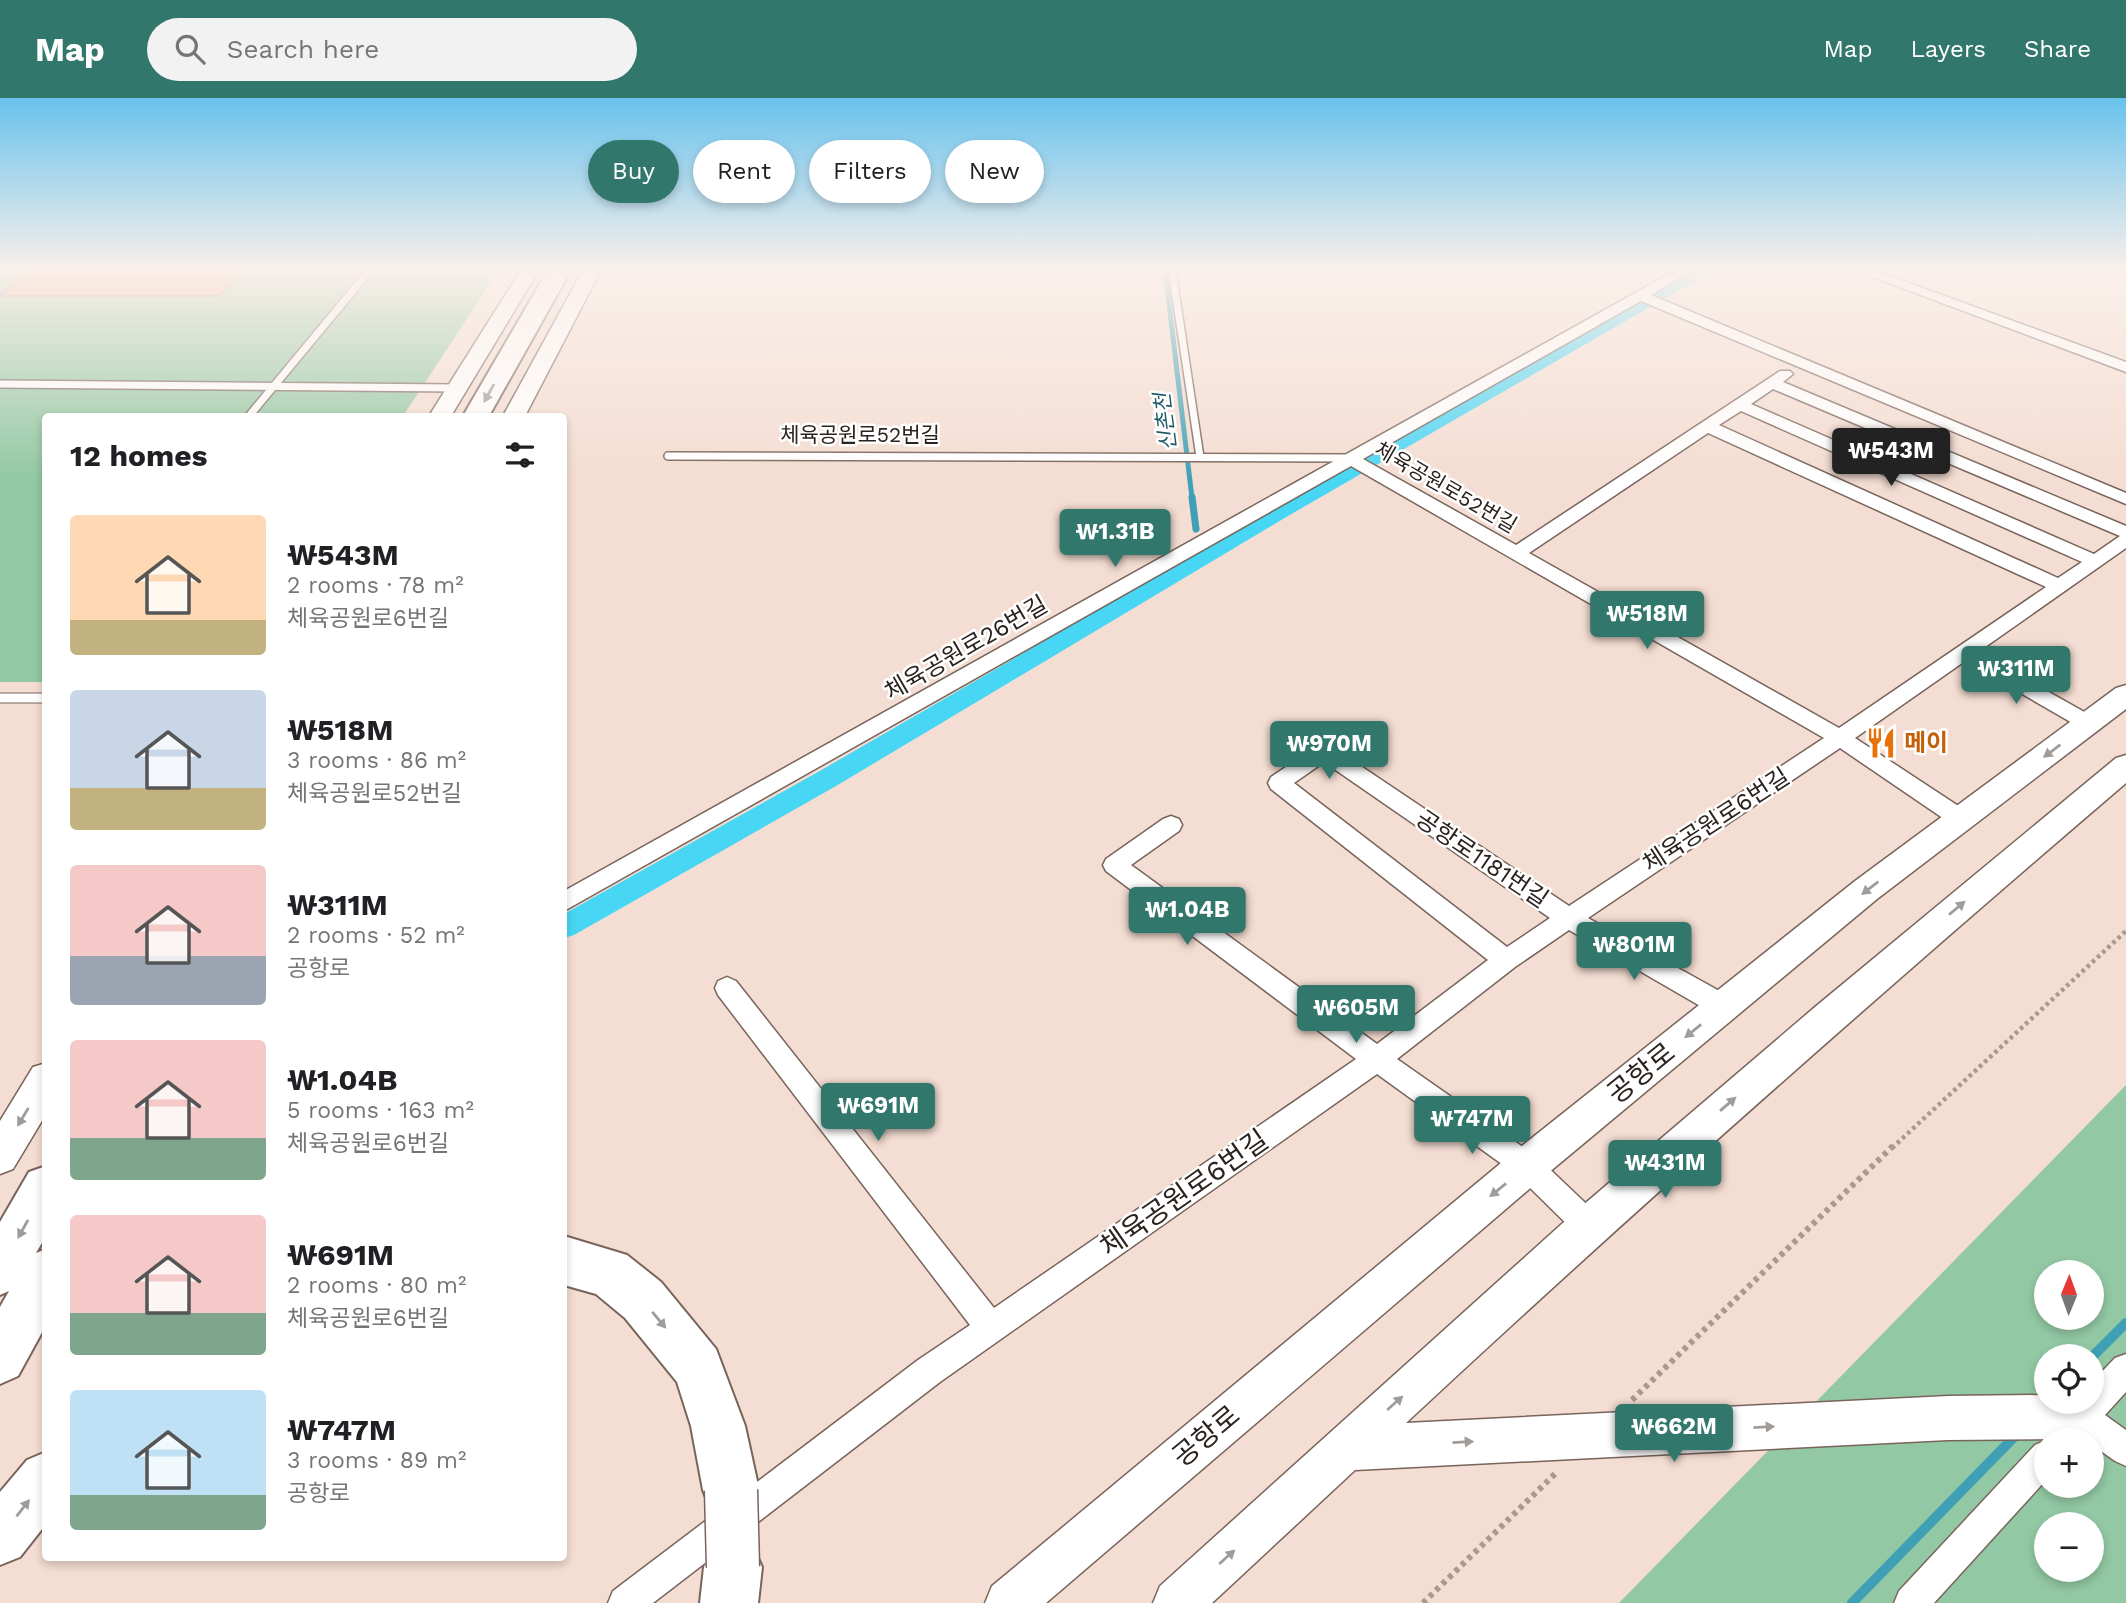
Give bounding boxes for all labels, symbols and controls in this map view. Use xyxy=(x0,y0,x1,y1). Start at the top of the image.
search box xyxy=(147,18,637,81)
text: Map xyxy=(35,30,105,69)
icon: search xyxy=(171,30,209,68)
text: Search here xyxy=(227,34,379,64)
text: Map xyxy=(1824,35,1872,63)
text: Layers xyxy=(1910,35,1986,63)
text: Share xyxy=(2024,35,2091,63)
chip: Buy xyxy=(588,140,679,203)
chip: Rent xyxy=(693,140,795,203)
chip: Filters xyxy=(809,140,931,203)
chip: New xyxy=(945,140,1044,203)
one-way arrow xyxy=(483,384,495,403)
water label: 신촌천 xyxy=(1149,389,1181,452)
street label: 체육공원로52번길 xyxy=(780,422,940,447)
pin: ₩543M xyxy=(1842,428,1940,488)
icon: filters xyxy=(501,436,539,474)
street label: 체육공원로52번길 xyxy=(1371,436,1521,538)
text: ₩543M xyxy=(1848,437,1934,464)
text: 12 homes xyxy=(70,438,208,473)
pin: ₩1.31B xyxy=(1058,510,1172,569)
text: ₩1.31B xyxy=(1076,518,1154,545)
text: ₩543M xyxy=(287,537,399,572)
icon: home xyxy=(126,543,210,627)
text: 2 rooms · 78 m² xyxy=(287,572,464,599)
street label: 체육공원로26번길 xyxy=(880,590,1052,706)
pin: ₩518M xyxy=(1598,592,1696,651)
text: ₩518M xyxy=(1606,600,1688,627)
text: 체육공원로6번길 xyxy=(287,605,449,632)
pin: ₩311M xyxy=(1967,646,2065,706)
text: ₩311M xyxy=(1977,655,2055,682)
text: ₩518M xyxy=(287,712,393,747)
icon: home xyxy=(126,718,210,802)
pin: ₩970M xyxy=(1280,722,1378,781)
restaurant icon: 메이 xyxy=(1864,726,1898,760)
place label: 메이 xyxy=(1904,729,1948,757)
text: ₩970M xyxy=(1286,730,1372,757)
one-way arrow xyxy=(2043,744,2061,758)
text: 3 rooms · 86 m² xyxy=(287,747,466,774)
street label: 체육공원로6번길 xyxy=(1637,762,1795,878)
text: 체육공원로52번길 xyxy=(287,780,462,807)
street label: 공항로1181번길 xyxy=(1411,805,1553,913)
one-way arrow xyxy=(1861,880,1879,894)
text: ₩311M xyxy=(287,887,388,922)
pin: ₩1.04B xyxy=(1130,888,1244,947)
icon: home xyxy=(126,893,210,977)
text: ₩1.04B xyxy=(1145,896,1229,923)
one-way arrow xyxy=(1948,900,1966,916)
text: 2 rooms · 52 m² xyxy=(287,922,465,949)
pin: ₩801M xyxy=(1585,922,1683,982)
text: ₩801M xyxy=(1592,931,1676,958)
text: 공항로 xyxy=(287,955,350,982)
pin: ₩605M xyxy=(1307,986,1405,1045)
text: ₩605M xyxy=(1313,994,1399,1021)
one-way arrow xyxy=(1685,1023,1702,1038)
street label: 공항로 xyxy=(1601,1036,1681,1110)
text: ₩1.04B xyxy=(287,1062,398,1097)
icon: home xyxy=(126,1068,210,1152)
pin: ₩691M xyxy=(829,1084,927,1143)
text: ₩691M xyxy=(837,1092,919,1119)
pin: ₩747M xyxy=(1423,1096,1521,1156)
text: 5 rooms · 163 m² xyxy=(287,1097,474,1124)
one-way arrow xyxy=(1720,1097,1737,1112)
text: ₩747M xyxy=(1430,1105,1514,1132)
one-way arrow xyxy=(16,1108,29,1127)
street label: 체육공원로6번길 xyxy=(1094,1123,1274,1263)
text: 체육공원로6번길 xyxy=(287,1130,449,1157)
pin: ₩431M xyxy=(1616,1140,1714,1200)
text: ₩431M xyxy=(1624,1149,1706,1176)
one-way arrow xyxy=(1489,1182,1506,1197)
one-way arrow xyxy=(17,1219,29,1238)
text: ₩691M xyxy=(287,1237,394,1272)
icon: home xyxy=(126,1243,210,1327)
north arrow xyxy=(2034,1260,2104,1330)
map controls xyxy=(2034,1260,2104,1582)
text: 2 rooms · 80 m² xyxy=(287,1272,466,1299)
text: 체육공원로6번길 xyxy=(287,1305,449,1332)
one-way arrow xyxy=(651,1311,666,1328)
button: locate xyxy=(2034,1344,2104,1414)
one-way arrow xyxy=(1386,1396,1403,1412)
street label: 공항로 xyxy=(1166,1399,1246,1473)
pin: ₩662M xyxy=(1625,1404,1723,1464)
text: ₩747M xyxy=(287,1412,396,1447)
text: ₩662M xyxy=(1631,1413,1717,1440)
icon: home xyxy=(126,1418,210,1502)
one-way arrow xyxy=(1753,1422,1775,1433)
button: + xyxy=(2034,1428,2104,1498)
one-way arrow xyxy=(1453,1437,1475,1448)
text: 3 rooms · 89 m² xyxy=(287,1447,466,1474)
text: 공항로 xyxy=(287,1480,350,1507)
one-way arrow xyxy=(15,1500,30,1518)
button: − xyxy=(2034,1512,2104,1582)
one-way arrow xyxy=(1218,1549,1236,1565)

